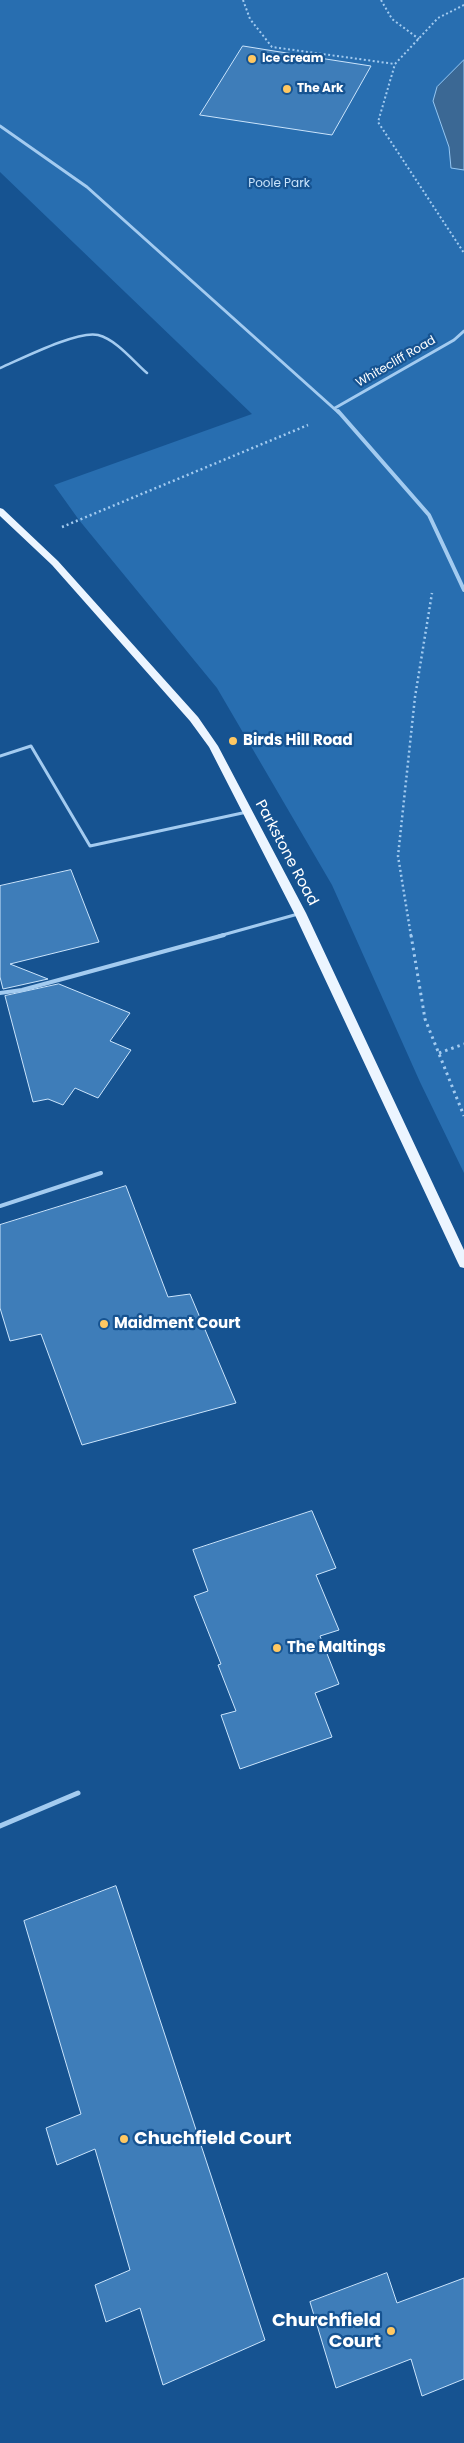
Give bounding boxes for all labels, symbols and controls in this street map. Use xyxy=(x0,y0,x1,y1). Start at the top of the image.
place label: Ice cream xyxy=(262,52,323,66)
marker: Ice cream xyxy=(246,53,258,65)
place label: The Ark xyxy=(297,82,344,96)
marker: The Ark xyxy=(281,83,293,95)
park label: Poole Park xyxy=(248,177,310,191)
street label: Whitecliff Road xyxy=(354,333,438,391)
place label: Birds Hill Road xyxy=(243,732,353,750)
marker: Birds Hill Road xyxy=(227,735,239,747)
street label: Parkstone Road xyxy=(251,797,321,909)
place label: Maidment Court xyxy=(114,1315,241,1333)
marker: Maidment Court xyxy=(98,1318,110,1330)
place label: The Maltings xyxy=(287,1639,386,1657)
marker: The Maltings xyxy=(271,1642,283,1654)
place label: Chuchfield Court xyxy=(134,2128,292,2150)
marker: Chuchfield Court xyxy=(118,2133,130,2145)
place label: Churchfield Court xyxy=(272,2310,381,2352)
marker: Churchfield Court xyxy=(385,2325,397,2337)

